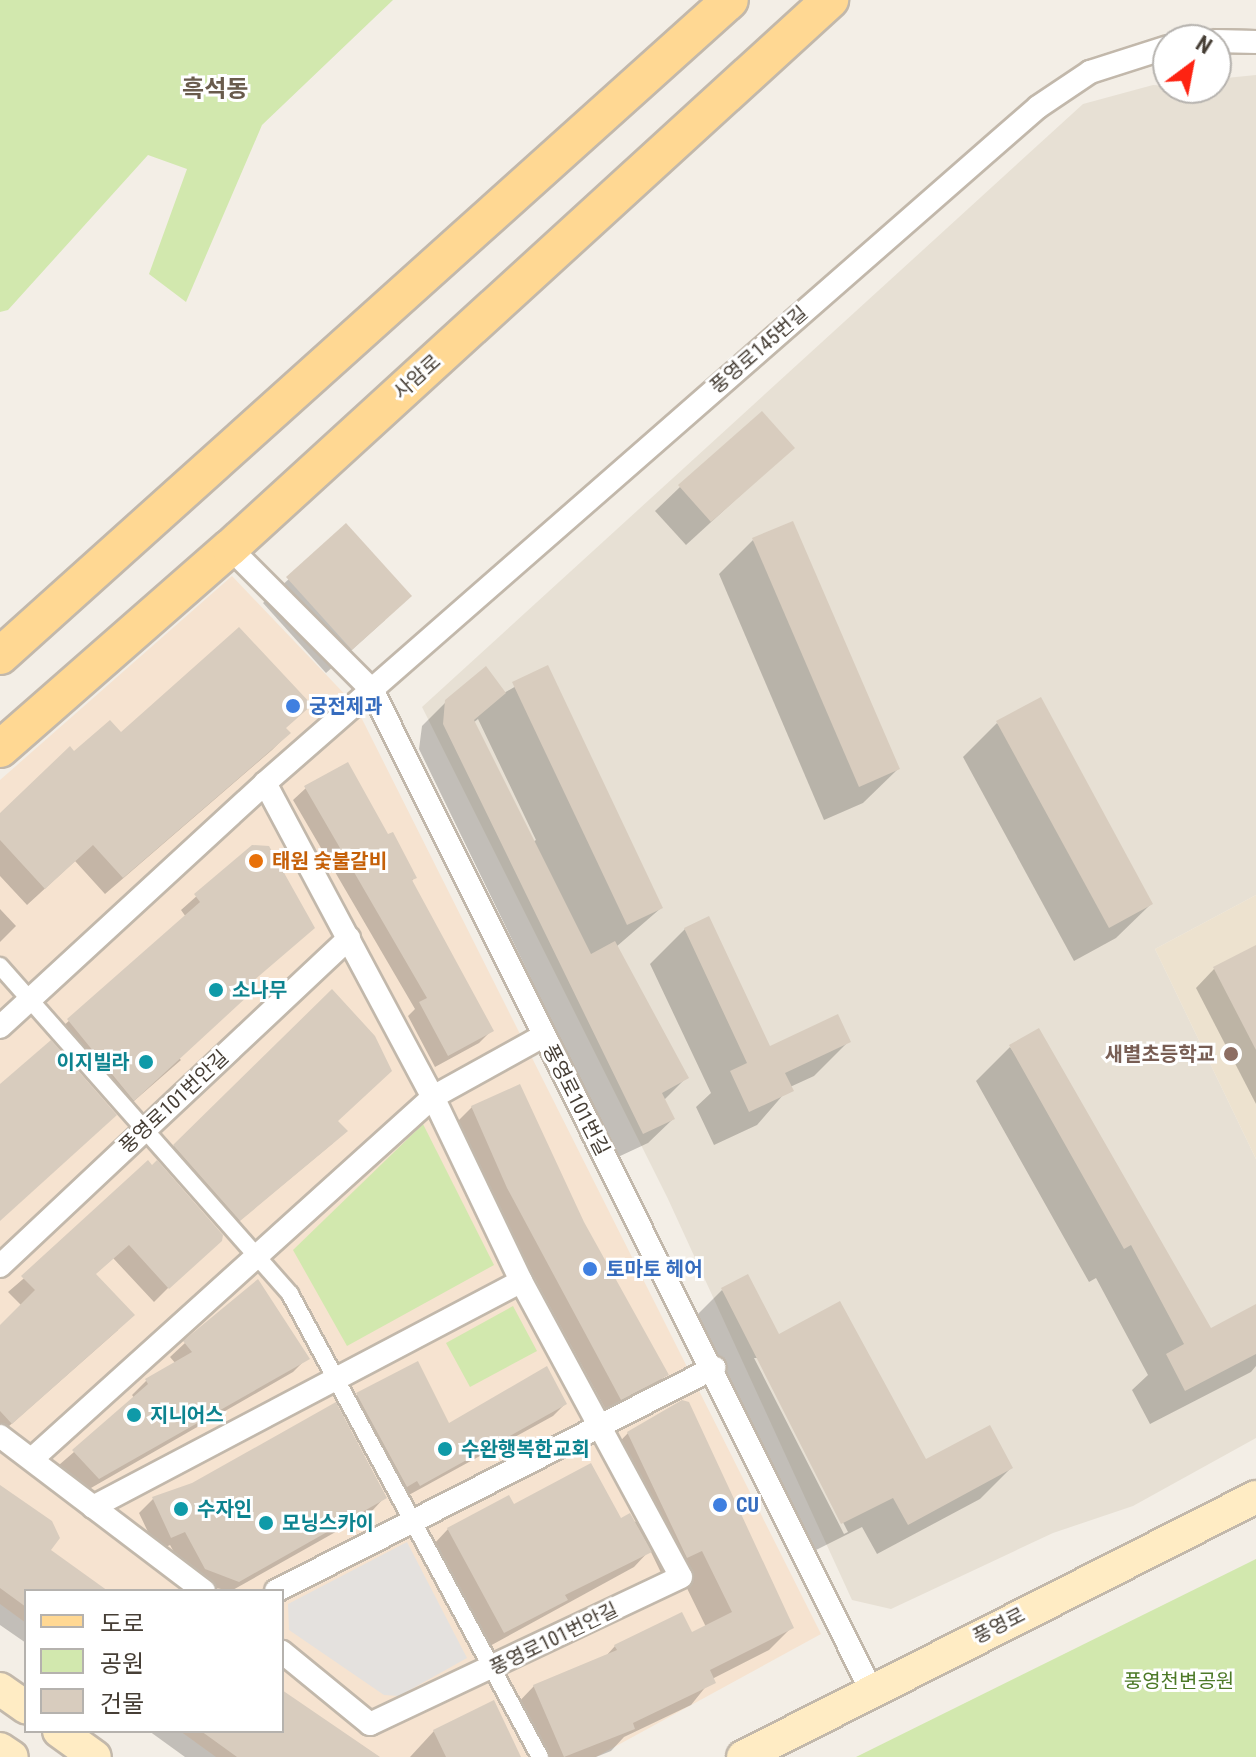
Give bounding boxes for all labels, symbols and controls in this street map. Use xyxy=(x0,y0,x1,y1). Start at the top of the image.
north arrow xyxy=(1152,24,1232,104)
text: N xyxy=(1192,31,1216,59)
district label: 흑석동 xyxy=(182,76,248,104)
street label: 풍영로145번길 xyxy=(705,301,813,399)
street label: 사암로 xyxy=(388,350,446,404)
place label: 궁전제과 xyxy=(309,694,383,718)
marker: 궁전제과 xyxy=(284,697,302,715)
place label: 태원 숯불갈비 xyxy=(272,849,387,873)
marker: 태원 숯불갈비 xyxy=(247,852,265,870)
place label: 소나무 xyxy=(232,978,287,1002)
marker: 소나무 xyxy=(207,981,225,999)
street label: 풍영로101번길 xyxy=(538,1040,614,1160)
place label: 새별초등학교 xyxy=(1105,1042,1215,1066)
street label: 풍영로101번안길 xyxy=(115,1045,233,1159)
marker: 새별초등학교 xyxy=(1222,1045,1240,1063)
place label: 이지빌라 xyxy=(56,1050,130,1074)
marker: 이지빌라 xyxy=(137,1053,155,1071)
place label: 토마토 헤어 xyxy=(606,1257,703,1281)
marker: 토마토 헤어 xyxy=(581,1260,599,1278)
place label: 지니어스 xyxy=(150,1403,224,1427)
marker: 지니어스 xyxy=(125,1406,143,1424)
place label: 수완행복한교회 xyxy=(461,1437,590,1461)
marker: 수완행복한교회 xyxy=(436,1440,454,1458)
place label: CU xyxy=(736,1493,759,1517)
marker: CU xyxy=(711,1496,729,1514)
place label: 수자인 xyxy=(197,1497,252,1521)
marker: 수자인 xyxy=(172,1500,190,1518)
place label: 모닝스카이 xyxy=(282,1511,374,1535)
marker: 모닝스카이 xyxy=(257,1514,275,1532)
legend xyxy=(24,1589,284,1733)
street label: 풍영로101번안길 xyxy=(486,1598,622,1680)
street label: 풍영로 xyxy=(969,1603,1029,1649)
text: 도로 xyxy=(100,1610,144,1638)
text: 공원 xyxy=(100,1650,144,1678)
park label: 풍영천변공원 xyxy=(1124,1669,1234,1693)
text: 건물 xyxy=(100,1690,144,1718)

